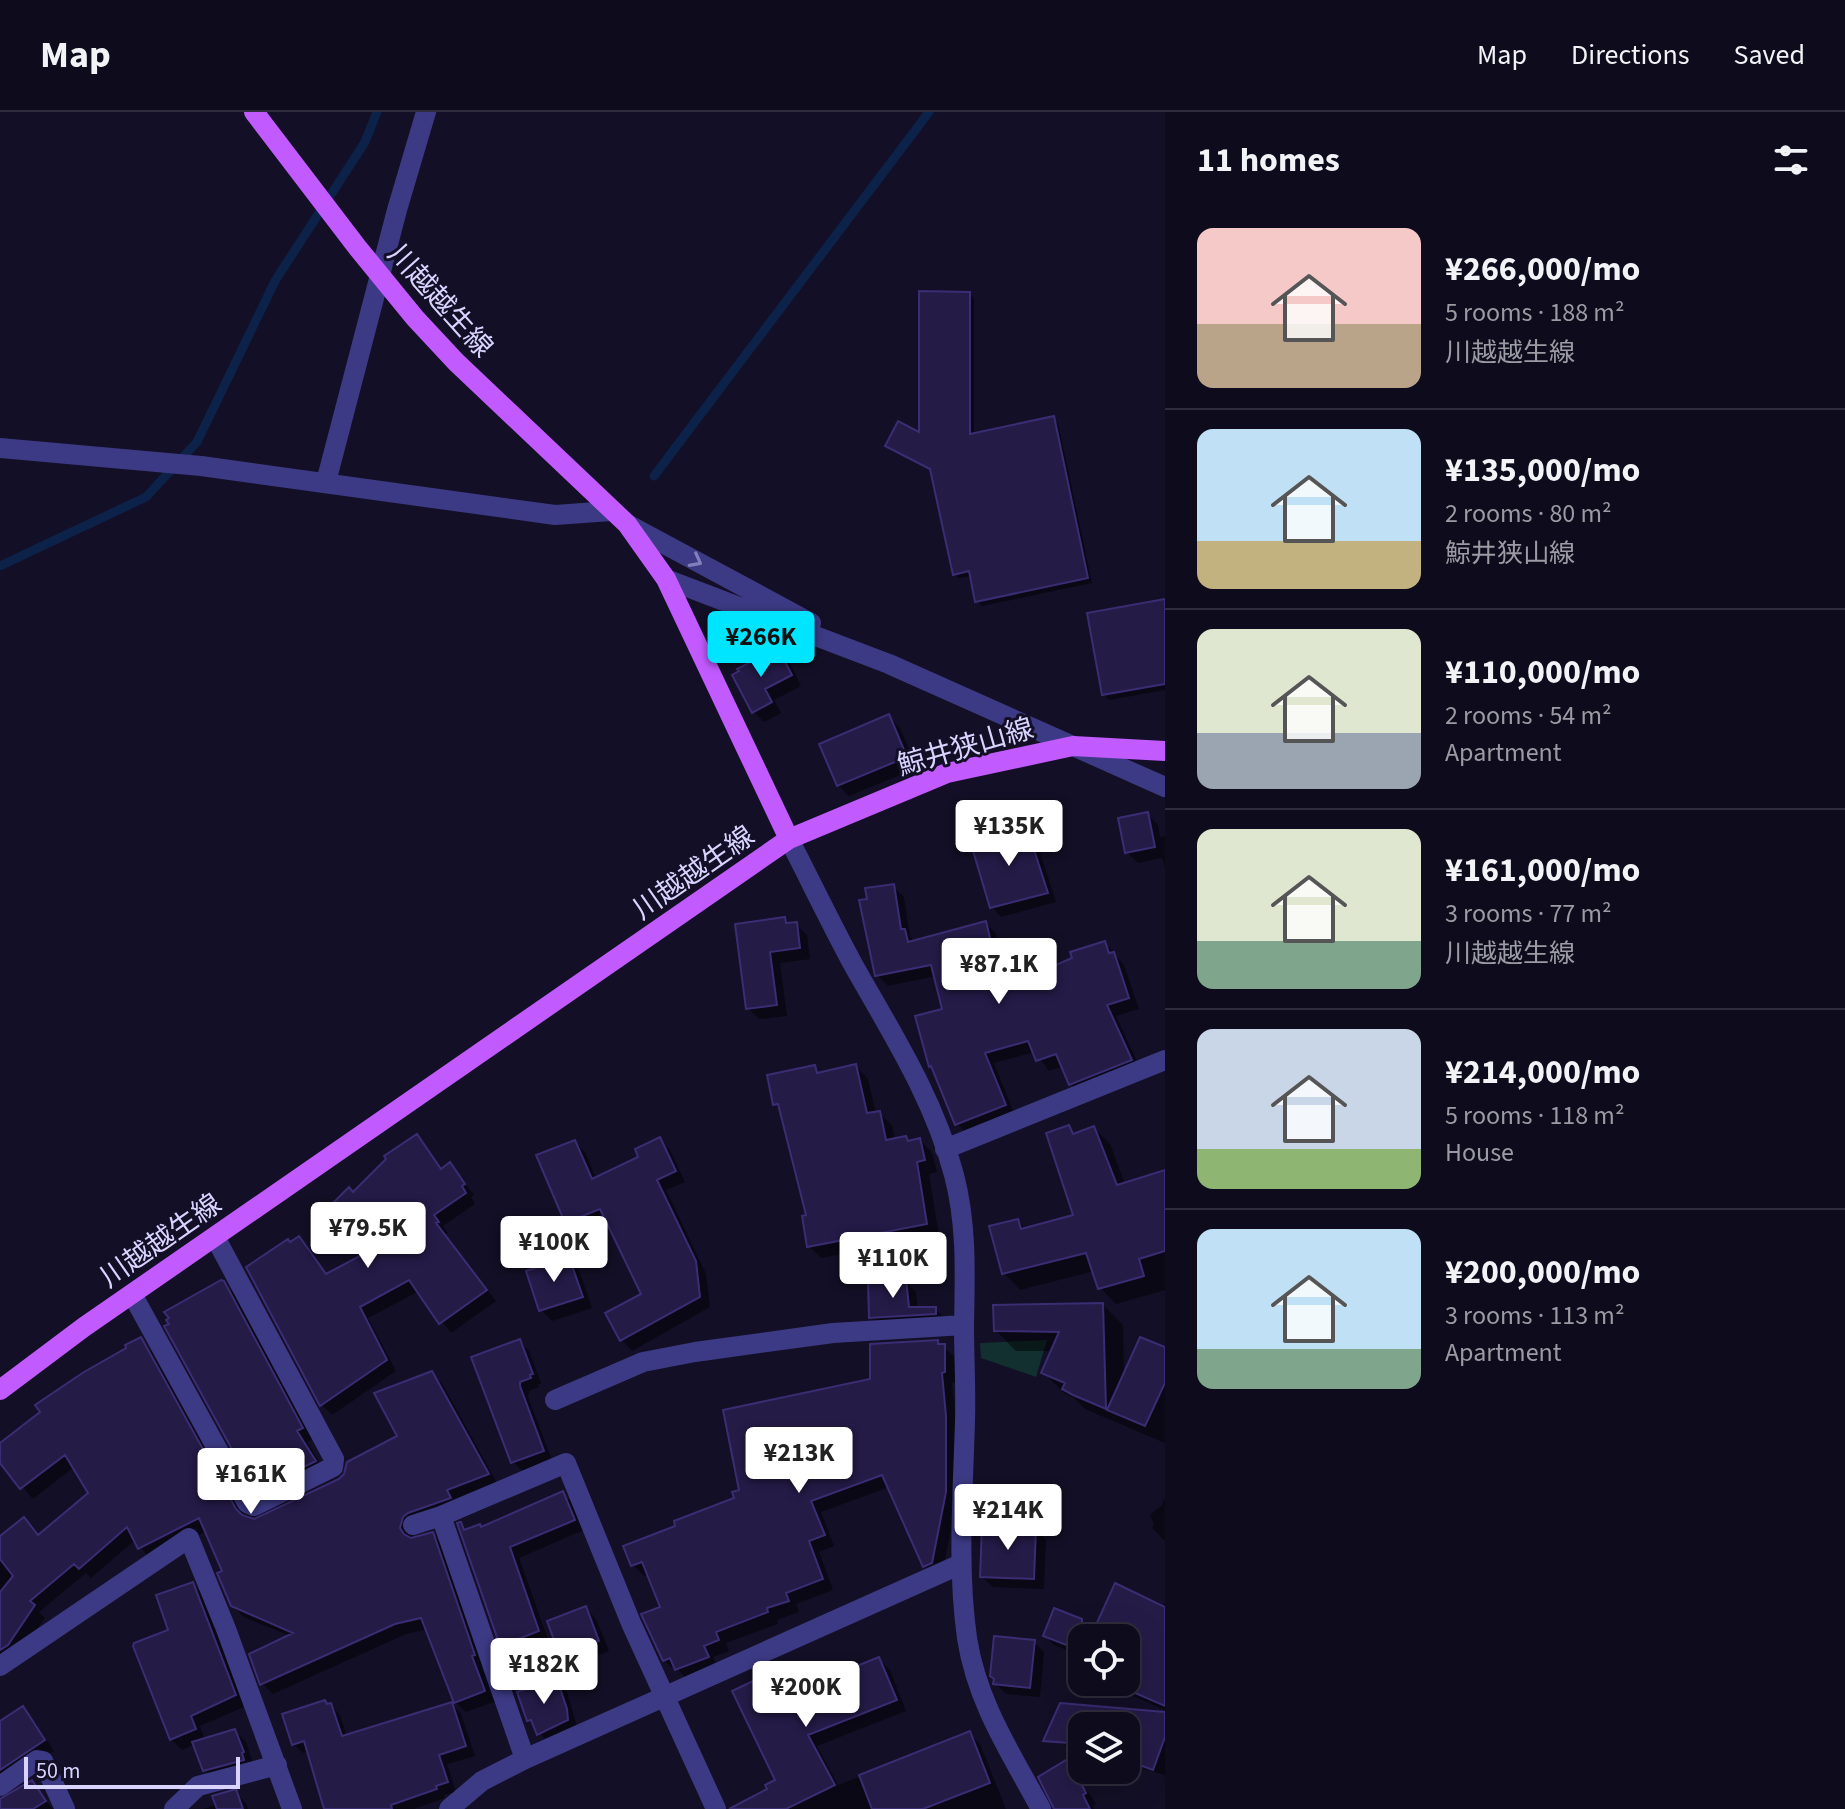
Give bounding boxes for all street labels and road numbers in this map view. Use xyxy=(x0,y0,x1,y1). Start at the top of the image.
street label: 川越越生線 xyxy=(379,235,502,366)
street label: 鯨井狭山線 xyxy=(892,708,1038,785)
street label: 川越越生線 xyxy=(625,816,762,929)
street label: 川越越生線 xyxy=(92,1184,229,1297)

